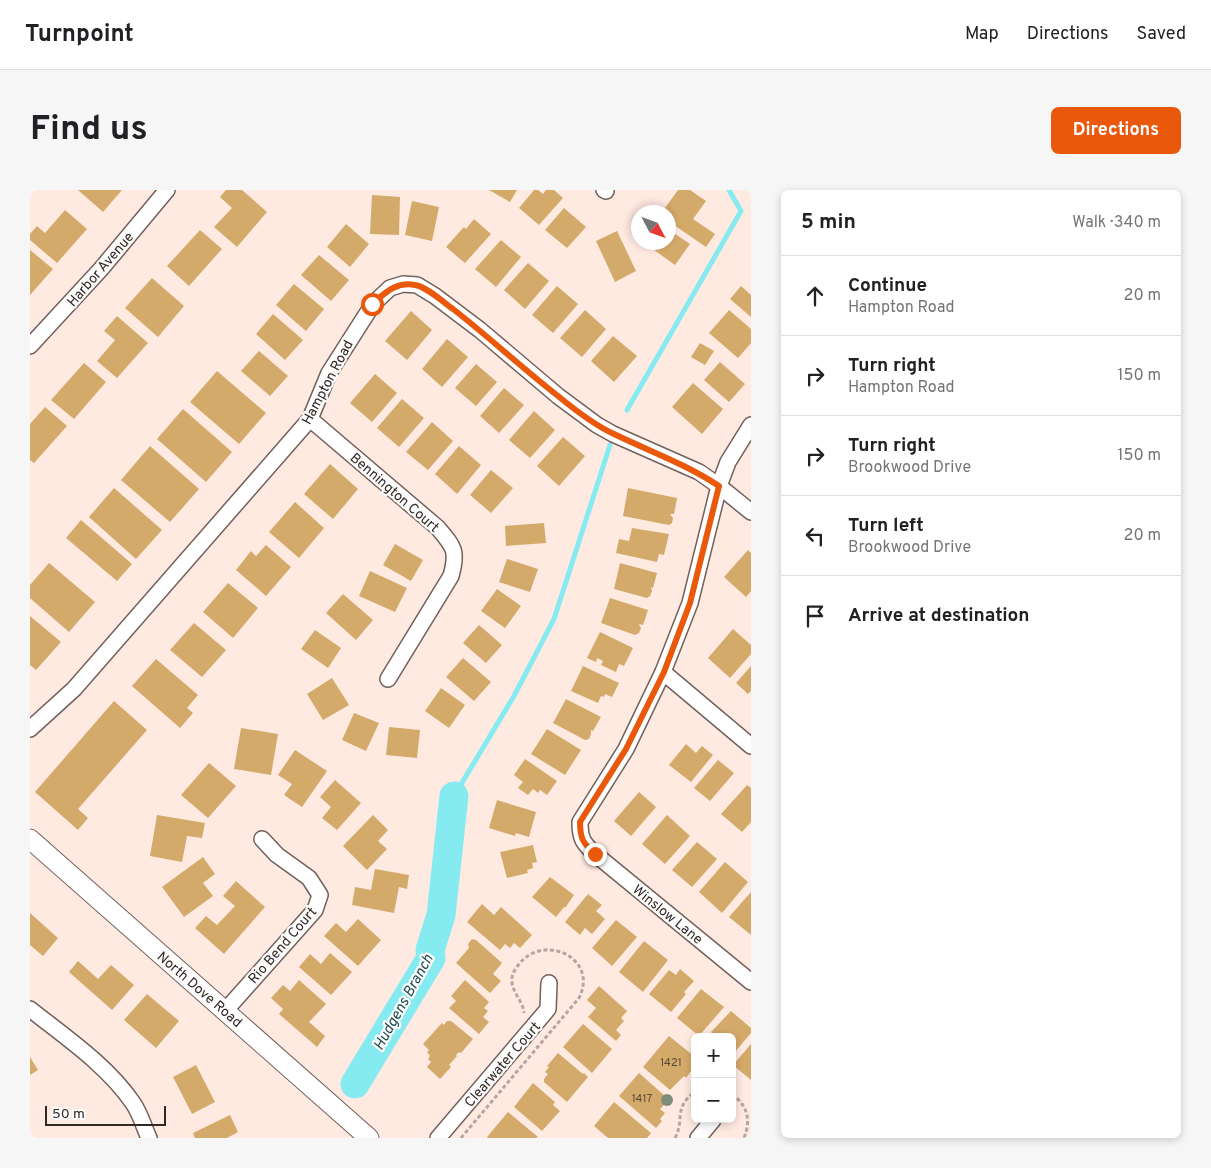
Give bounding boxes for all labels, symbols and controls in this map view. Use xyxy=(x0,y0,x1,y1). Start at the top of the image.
text: Turnpoint xyxy=(25,20,134,50)
text: Map xyxy=(965,23,999,46)
text: Directions xyxy=(1027,23,1109,46)
text: Saved xyxy=(1137,23,1186,46)
button: Directions xyxy=(1051,107,1181,154)
text: Find us xyxy=(30,108,148,152)
north arrow xyxy=(631,205,676,250)
text: 5 min xyxy=(801,209,856,236)
text: Walk · 340 m xyxy=(1072,213,1161,233)
street label: Harbor Avenue xyxy=(64,229,138,311)
text: Continue xyxy=(848,274,927,298)
icon: ahead xyxy=(801,282,829,310)
text: 20 m xyxy=(1124,286,1161,306)
route start xyxy=(361,293,384,316)
text: Hampton Road xyxy=(848,298,955,318)
street label: Hampton Road xyxy=(299,338,358,428)
text: Turn right xyxy=(848,354,936,378)
icon: right xyxy=(801,362,829,390)
text: 150 m xyxy=(1118,366,1161,386)
text: Hampton Road xyxy=(848,378,955,398)
text: Turn right xyxy=(848,434,936,458)
icon: right xyxy=(801,442,829,470)
text: 150 m xyxy=(1118,446,1161,466)
street label: Bennington Court xyxy=(346,450,442,536)
text: Brookwood Drive xyxy=(848,458,971,478)
text: Turn left xyxy=(848,514,924,538)
icon: left xyxy=(801,522,829,550)
text: 20 m xyxy=(1124,526,1161,546)
text: Brookwood Drive xyxy=(848,538,971,558)
icon: arrive xyxy=(801,602,829,630)
text: Arrive at destination xyxy=(848,604,1029,628)
route end xyxy=(584,843,607,866)
street label: Winslow Lane xyxy=(629,882,706,949)
street label: Rio Bend Court xyxy=(245,904,321,988)
street label: North Dove Road xyxy=(153,949,245,1032)
water label: Hudgens Branch xyxy=(370,951,439,1054)
street label: Clearwater Court xyxy=(461,1019,545,1111)
map controls xyxy=(691,1033,736,1123)
button: + xyxy=(691,1033,736,1078)
house number: 1421 xyxy=(660,1056,682,1070)
button: − xyxy=(691,1078,736,1123)
house number: 1417 xyxy=(632,1092,653,1106)
scale bar xyxy=(45,1103,166,1126)
text: 50 m xyxy=(52,1106,85,1123)

